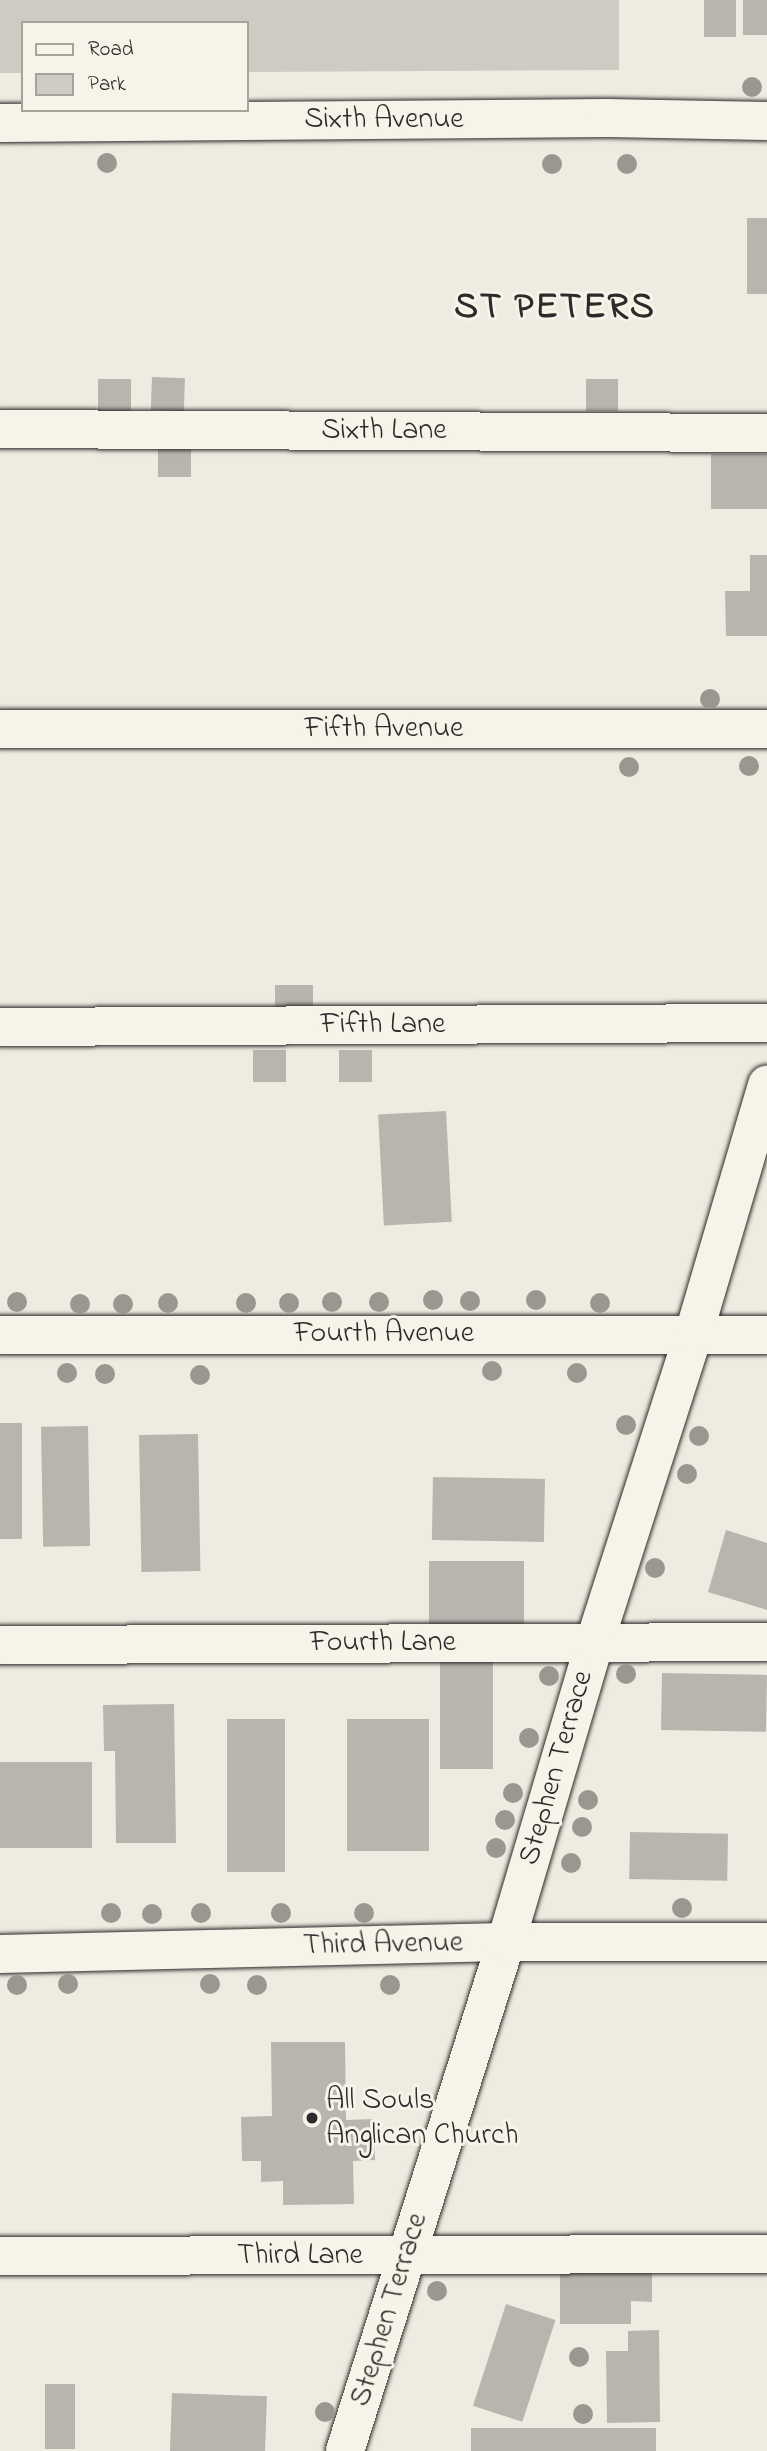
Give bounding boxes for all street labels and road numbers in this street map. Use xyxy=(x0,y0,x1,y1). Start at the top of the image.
street label: Sixth Avenue xyxy=(304,102,464,138)
street label: Sixth Lane xyxy=(321,413,447,449)
street label: Fifth Avenue xyxy=(304,711,464,747)
street label: Fifth Lane xyxy=(321,1007,445,1043)
street label: Fourth Avenue xyxy=(294,1316,474,1352)
street label: Fourth Lane xyxy=(310,1625,456,1661)
street label: Stephen Terrace xyxy=(512,1667,602,1869)
street label: Third Avenue xyxy=(303,1926,463,1964)
street label: Stephen Terrace xyxy=(343,2209,437,2411)
street label: Third Lane xyxy=(237,2238,363,2274)

